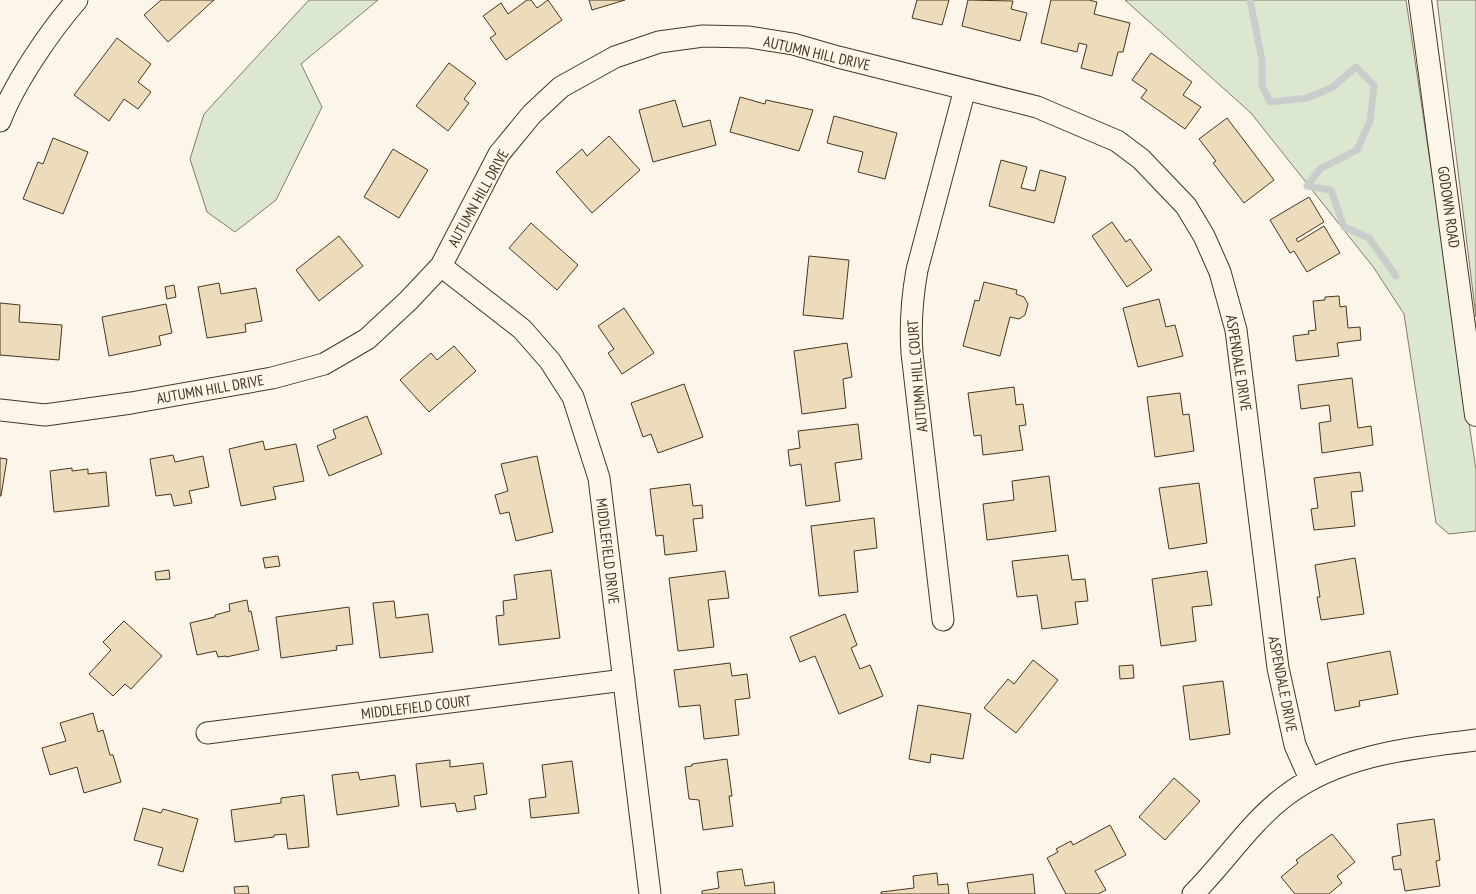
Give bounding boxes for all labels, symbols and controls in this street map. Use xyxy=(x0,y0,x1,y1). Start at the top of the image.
street label: AUTUMN HILL DRIVE xyxy=(762,32,872,74)
street label: AUTUMN HILL DRIVE xyxy=(443,146,513,250)
street label: GODOWN ROAD xyxy=(1434,165,1464,249)
street label: ASPENDALE DRIVE xyxy=(1222,313,1256,413)
street label: AUTUMN HILL COURT xyxy=(903,319,931,433)
street label: AUTUMN HILL DRIVE xyxy=(155,370,265,408)
street label: MIDDLEFIELD DRIVE xyxy=(592,497,624,605)
street label: ASPENDALE DRIVE xyxy=(1264,634,1302,734)
street label: MIDDLEFIELD COURT xyxy=(360,691,472,723)

